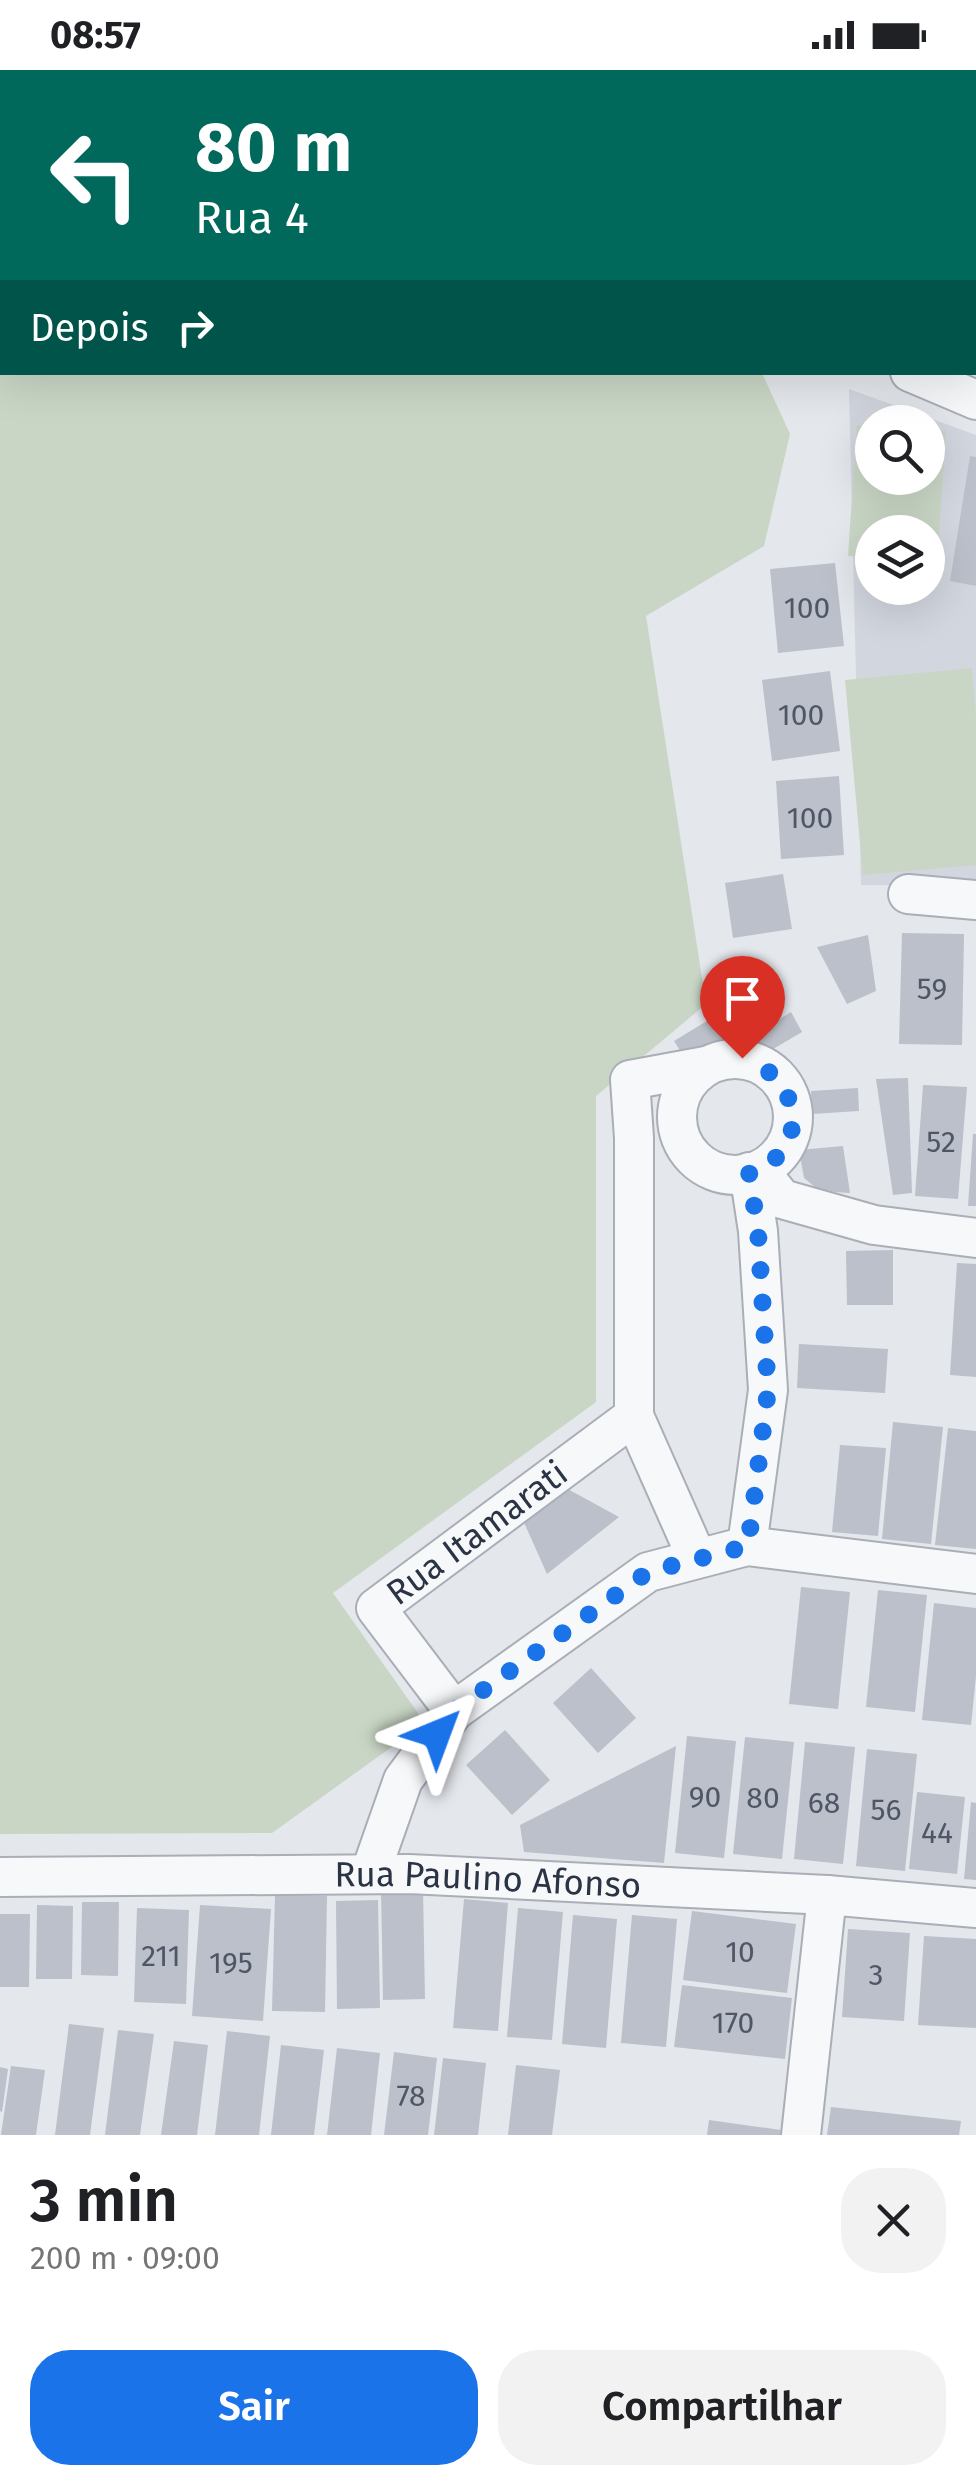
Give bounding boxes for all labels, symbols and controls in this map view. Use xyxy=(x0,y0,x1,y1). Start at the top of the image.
text: 08:57 xyxy=(50,12,141,58)
text: 80 m xyxy=(195,106,352,190)
icon: left xyxy=(30,110,160,240)
text: Rua 4 xyxy=(195,191,309,245)
icon: right xyxy=(168,300,223,355)
text: Depois xyxy=(30,305,148,351)
map controls xyxy=(855,405,945,605)
button: search xyxy=(855,405,945,495)
button: layers xyxy=(855,515,945,605)
house number: 100 xyxy=(784,590,830,626)
house number: 100 xyxy=(778,697,824,733)
house number: 100 xyxy=(787,800,833,836)
pin xyxy=(700,956,785,1059)
icon: arrive xyxy=(715,971,770,1026)
house number: 59 xyxy=(917,971,947,1007)
house number: 52 xyxy=(926,1124,956,1160)
street label: Rua Itamarati xyxy=(378,1452,576,1614)
position arrow xyxy=(385,1682,489,1786)
house number: 90 xyxy=(689,1779,721,1815)
house number: 80 xyxy=(746,1780,780,1816)
house number: 68 xyxy=(808,1785,840,1821)
house number: 56 xyxy=(870,1792,902,1828)
house number: 44 xyxy=(921,1815,953,1851)
street label: Rua Paulino Afonso xyxy=(334,1853,642,1907)
house number: 10 xyxy=(725,1934,755,1970)
house number: 211 xyxy=(141,1938,181,1974)
house number: 195 xyxy=(209,1945,253,1981)
house number: 3 xyxy=(869,1957,883,1993)
house number: 170 xyxy=(712,2005,754,2041)
house number: 78 xyxy=(396,2078,426,2114)
text: 3 min xyxy=(30,2165,178,2237)
button: close xyxy=(841,2168,946,2273)
text: 200 m · 09:00 xyxy=(30,2239,220,2277)
button: Sair xyxy=(30,2350,478,2465)
button: Compartilhar xyxy=(498,2350,946,2465)

